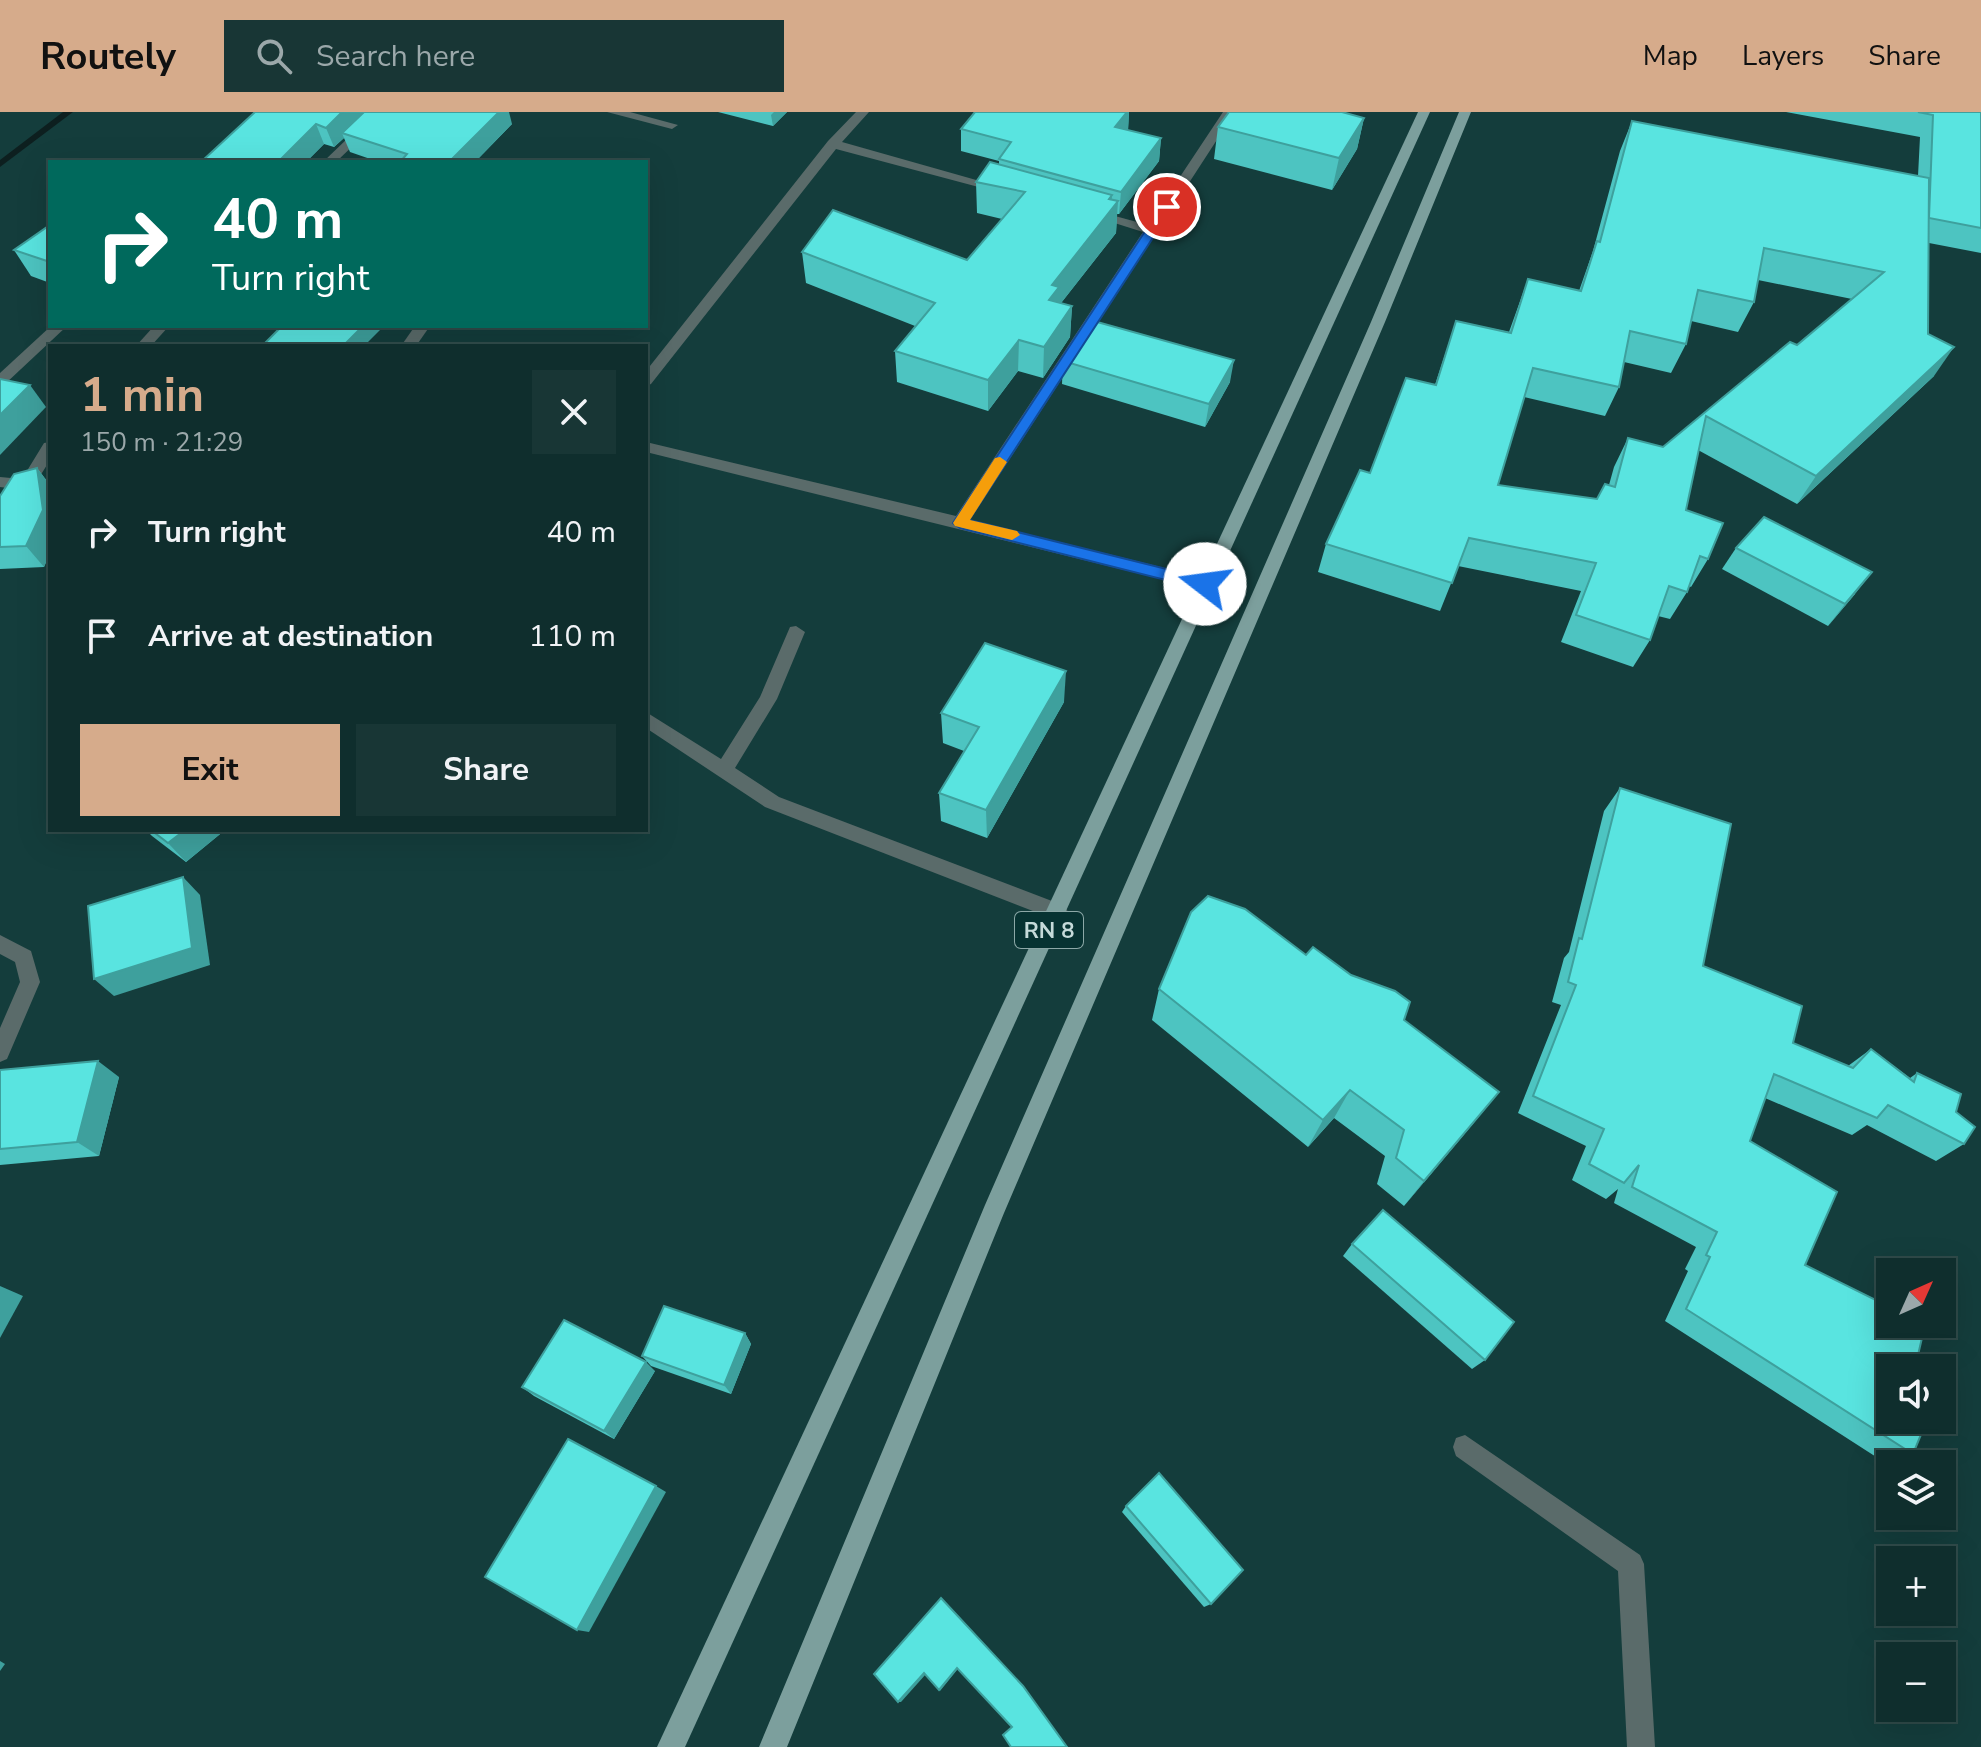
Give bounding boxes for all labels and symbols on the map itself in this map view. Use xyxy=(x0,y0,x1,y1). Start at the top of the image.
pin xyxy=(1133,173,1201,241)
position arrow xyxy=(1163,542,1247,626)
road number: RN 8 xyxy=(1015,912,1083,948)
north arrow xyxy=(1876,1258,1956,1338)

